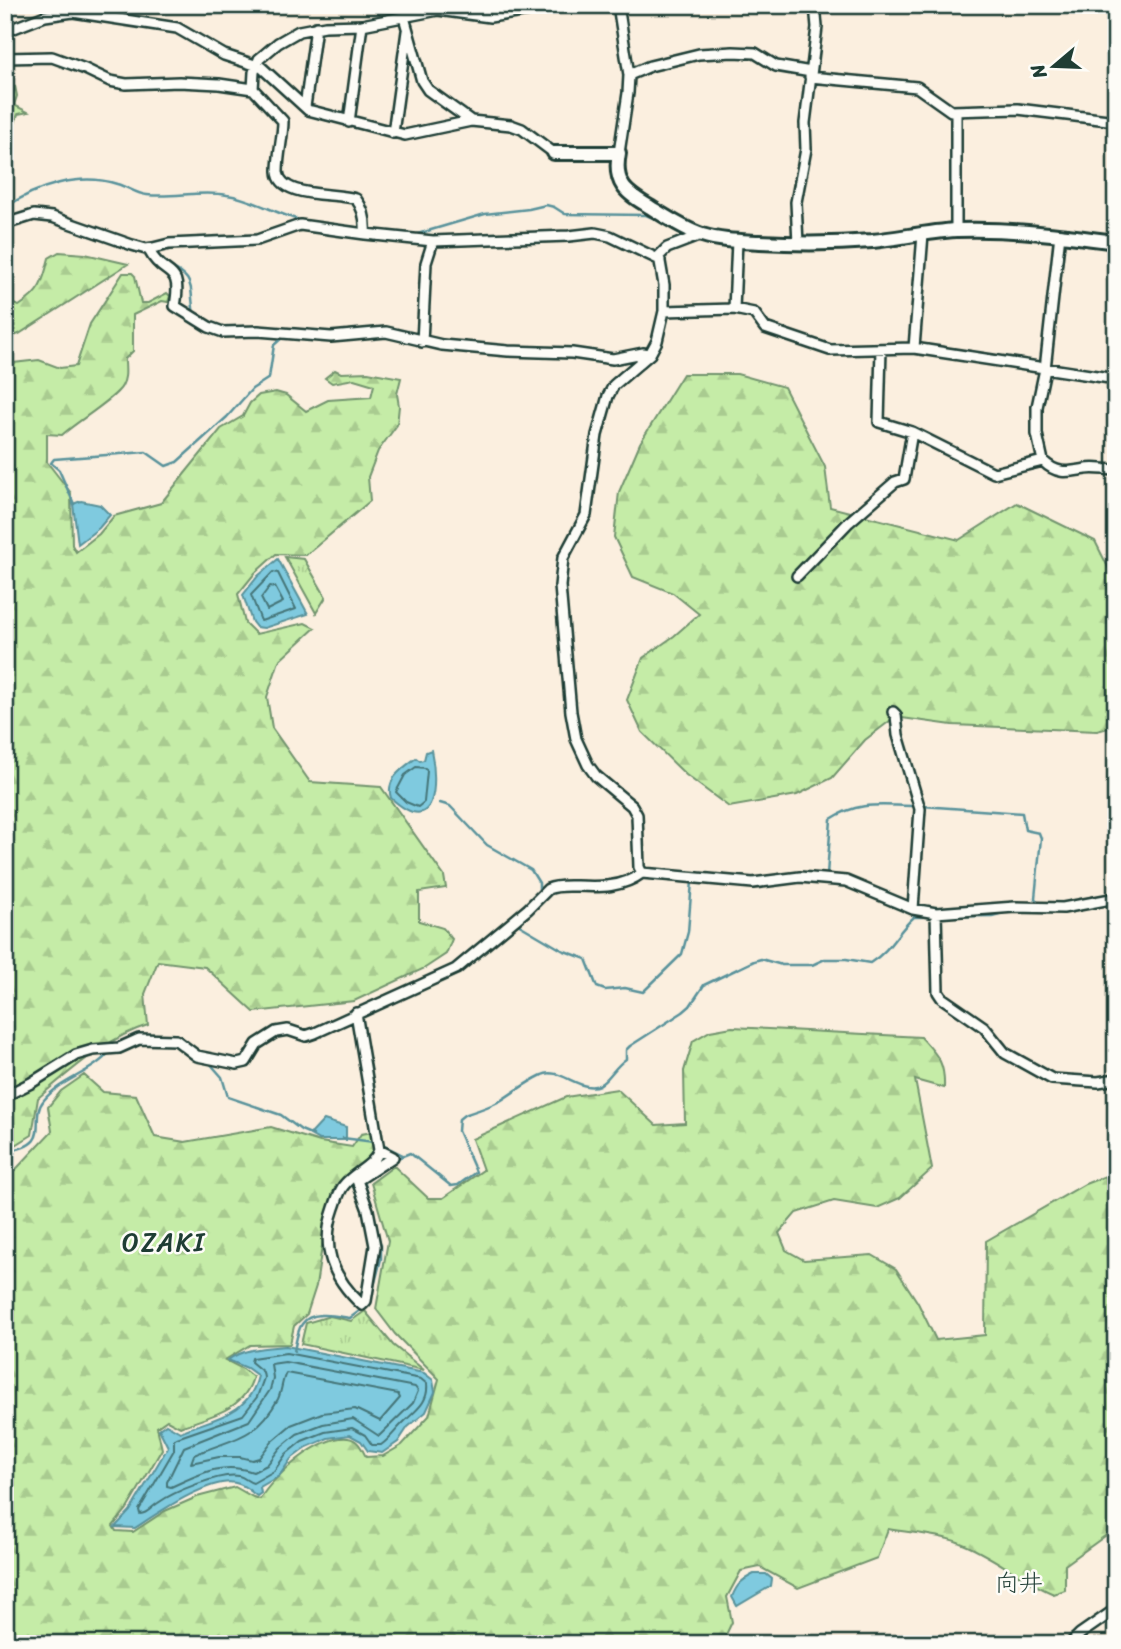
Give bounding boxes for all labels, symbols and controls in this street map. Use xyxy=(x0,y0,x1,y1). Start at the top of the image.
north arrow xyxy=(1020,32,1090,102)
text: N xyxy=(1020,59,1056,84)
district label: OZAKI xyxy=(122,1219,206,1265)
district label: 向井 xyxy=(995,1562,1043,1604)

